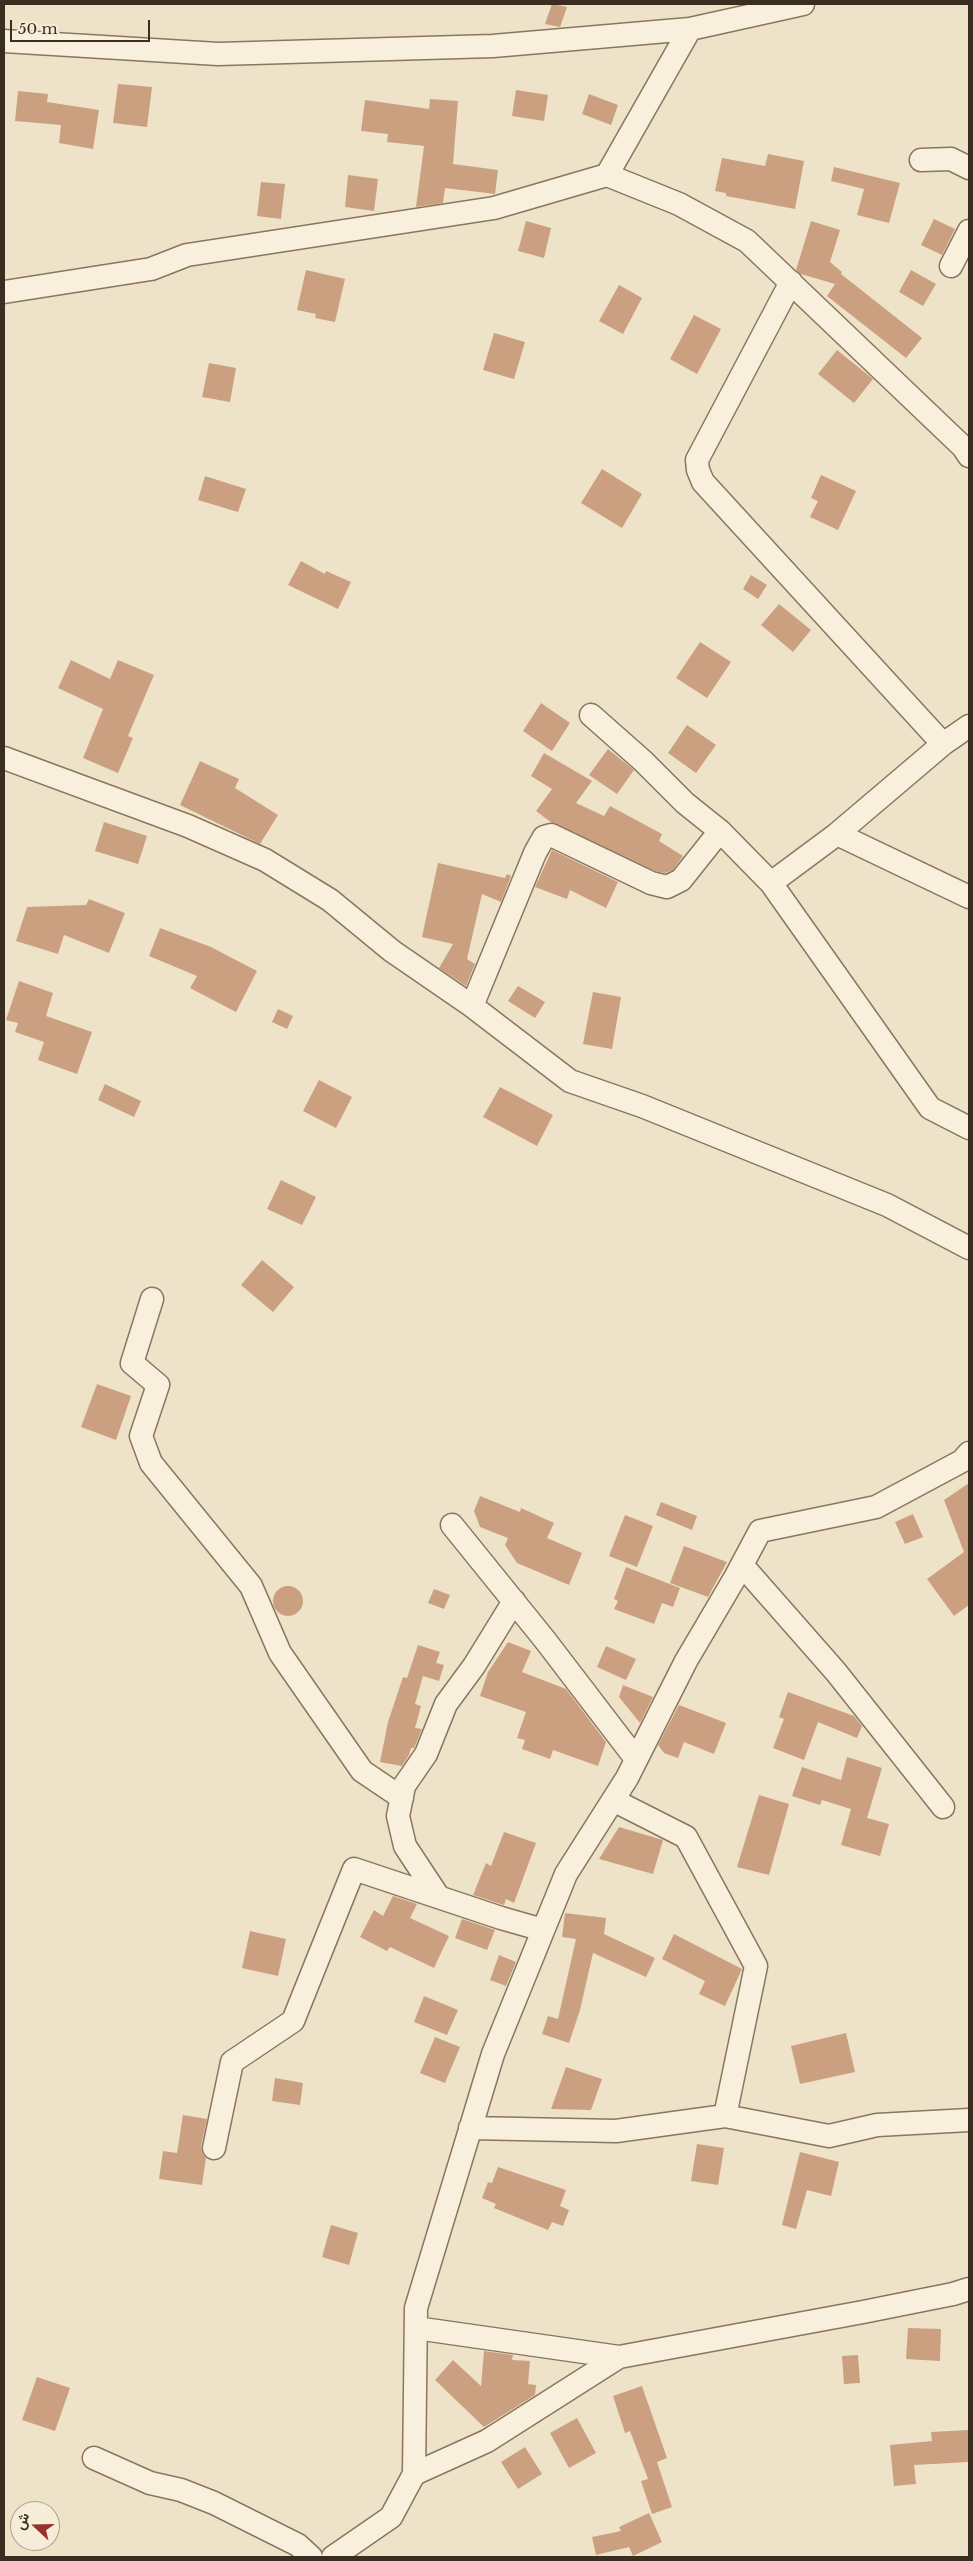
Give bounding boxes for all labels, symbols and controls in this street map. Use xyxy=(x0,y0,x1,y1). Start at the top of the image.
scale bar xyxy=(12,10,152,42)
text: 50 m xyxy=(18,19,58,38)
north arrow xyxy=(10,2501,60,2551)
text: ش xyxy=(11,2510,33,2532)

